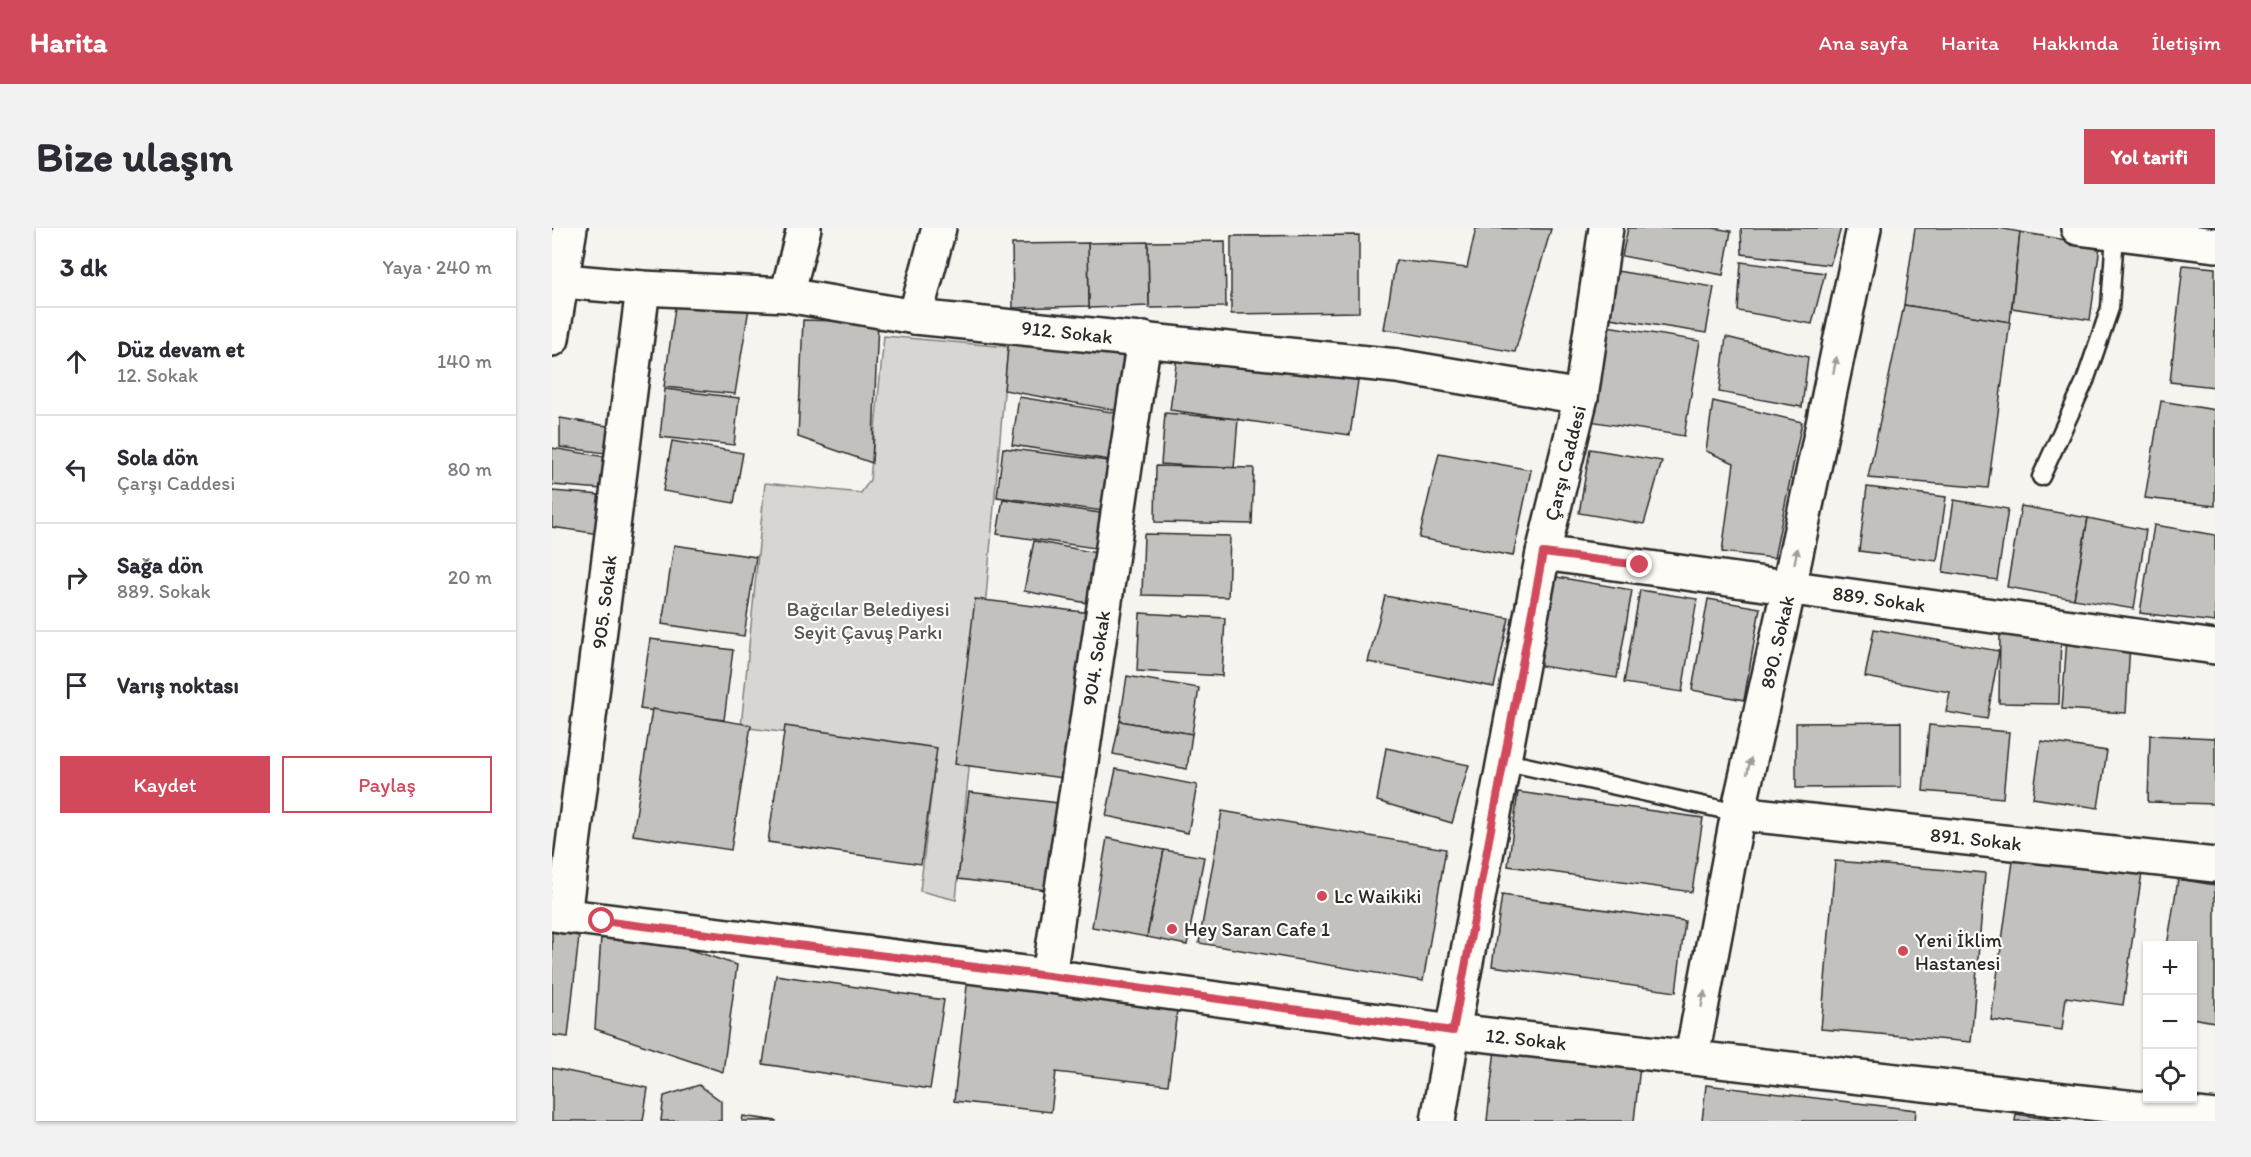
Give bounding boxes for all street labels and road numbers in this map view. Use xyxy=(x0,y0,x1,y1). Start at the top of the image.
street label: 912. Sokak xyxy=(1020,315,1114,349)
street label: Çarşı Caddesi xyxy=(1539,403,1591,523)
street label: 905. Sokak xyxy=(586,554,622,650)
street label: 889. Sokak xyxy=(1831,581,1927,617)
street label: 890. Sokak xyxy=(1755,593,1799,691)
street label: 904. Sokak xyxy=(1077,609,1115,707)
street label: 891. Sokak xyxy=(1929,822,2023,856)
street label: 12. Sokak xyxy=(1484,1023,1568,1055)

